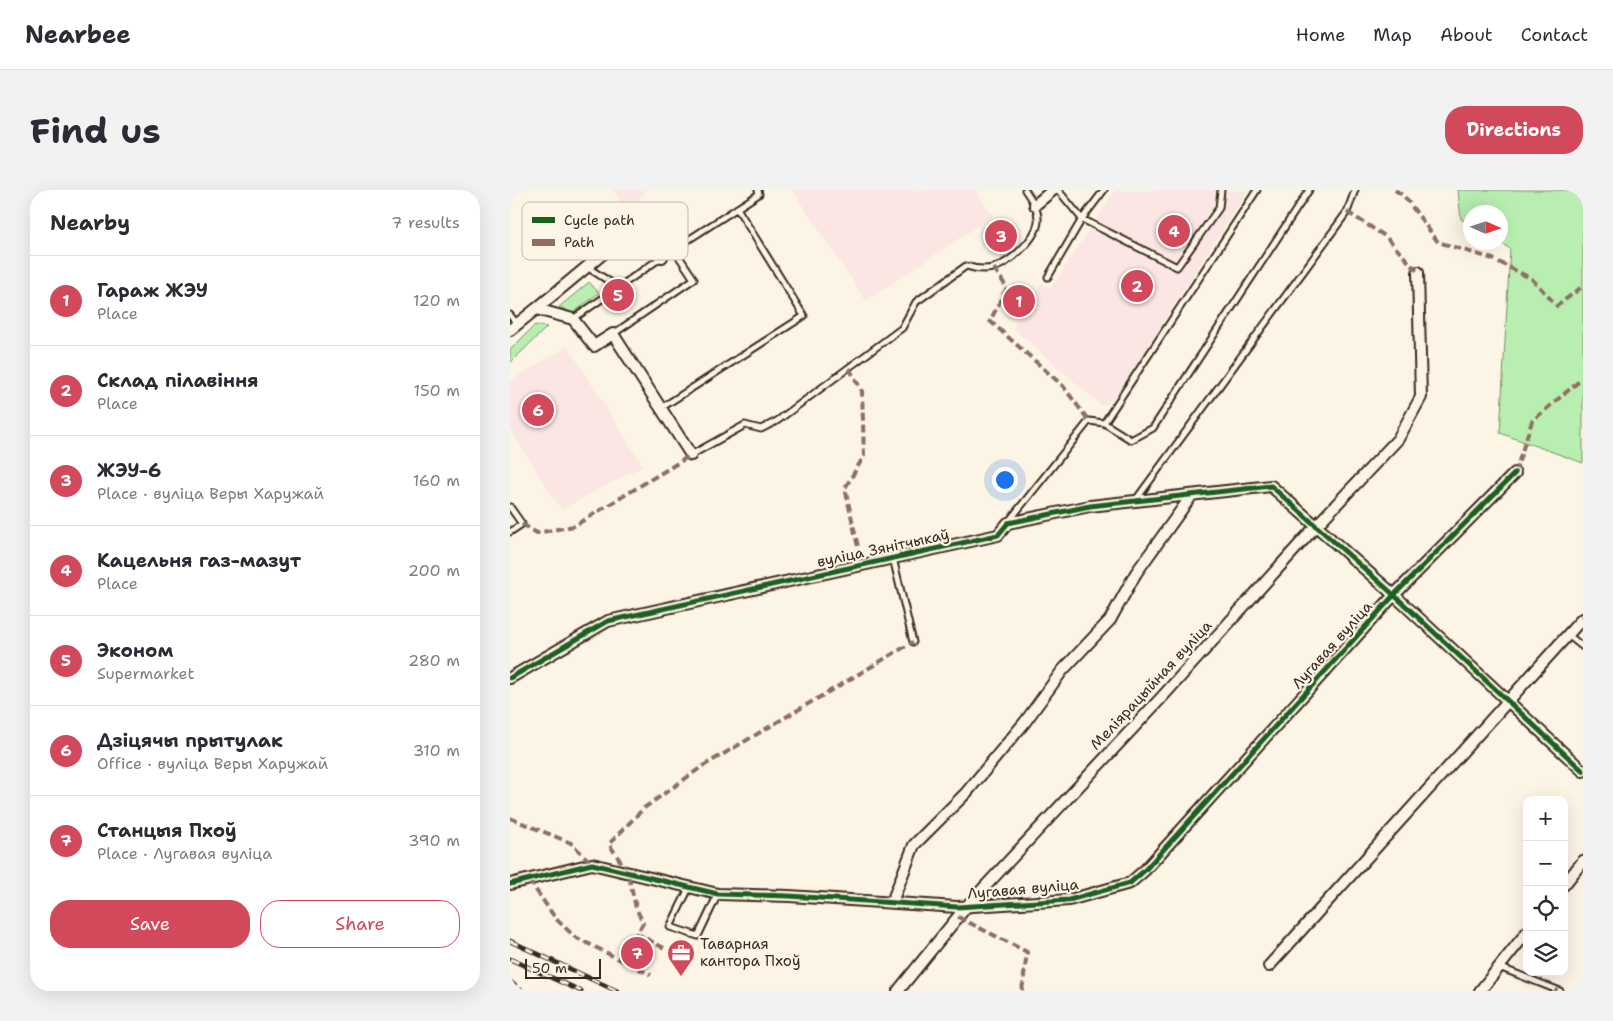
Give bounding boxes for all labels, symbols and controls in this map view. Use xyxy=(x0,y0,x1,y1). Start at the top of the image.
text: Nearbee xyxy=(25,19,131,51)
text: Home xyxy=(1296,23,1345,47)
text: Map xyxy=(1373,23,1412,47)
text: About xyxy=(1440,23,1493,47)
text: Contact xyxy=(1521,23,1588,47)
button: Directions xyxy=(1445,106,1583,154)
text: Find us xyxy=(30,107,161,154)
legend xyxy=(522,202,688,260)
north arrow xyxy=(1463,205,1508,250)
text: Nearby xyxy=(50,209,130,237)
text: Cycle path xyxy=(564,211,635,229)
text: 7 results xyxy=(391,212,460,233)
pin: 4 xyxy=(1158,212,1190,250)
pin: 3 xyxy=(985,217,1017,255)
text: Path xyxy=(564,233,595,251)
pin: 2 xyxy=(1121,267,1153,305)
pin: 5 xyxy=(602,276,634,314)
text: Гараж ЖЭУ xyxy=(97,278,208,303)
pin: 1 xyxy=(1003,282,1035,320)
text: 1 xyxy=(62,290,70,311)
text: 120 m xyxy=(413,290,460,311)
text: Place xyxy=(97,303,138,324)
text: Склад пілавіння xyxy=(97,368,258,393)
text: 2 xyxy=(60,380,72,401)
text: 150 m xyxy=(413,380,460,401)
pin: 6 xyxy=(522,391,554,429)
text: Place xyxy=(97,393,138,414)
text: ЖЭУ-6 xyxy=(97,458,161,483)
your location xyxy=(992,467,1018,493)
text: 3 xyxy=(60,470,72,491)
text: 160 m xyxy=(413,470,460,491)
text: Place · вуліца Веры Харужай xyxy=(97,483,324,504)
street label: вуліца Зянітчыкаў xyxy=(815,524,951,572)
text: Кацельня газ-мазут xyxy=(97,548,301,573)
text: 4 xyxy=(60,560,72,581)
text: 200 m xyxy=(408,560,460,581)
text: Place xyxy=(97,573,138,594)
street label: Лугавая вуліца xyxy=(1287,596,1377,693)
street label: Меліярацыйная вуліца xyxy=(1086,615,1217,754)
text: Эконом xyxy=(97,638,173,663)
text: 5 xyxy=(61,650,71,671)
text: 280 m xyxy=(408,650,460,671)
text: Supermarket xyxy=(97,663,194,684)
text: Дзіцячы прытулак xyxy=(97,728,283,753)
text: 6 xyxy=(60,740,72,761)
text: 310 m xyxy=(413,740,460,761)
text: Office · вуліца Веры Харужай xyxy=(97,753,328,774)
map controls xyxy=(1523,796,1568,976)
button: + xyxy=(1523,796,1568,841)
text: Станцыя Пхоў xyxy=(97,818,237,843)
text: 7 xyxy=(60,830,72,851)
text: 390 m xyxy=(408,830,460,851)
button: − xyxy=(1523,841,1568,886)
text: Place · Лугавая вуліца xyxy=(97,843,272,864)
street label: Лугавая вуліца xyxy=(967,874,1080,904)
button: locate xyxy=(1523,886,1568,931)
button: Save xyxy=(50,900,250,948)
button: Share xyxy=(260,900,460,948)
button: layers xyxy=(1523,931,1568,976)
pin: 7 xyxy=(621,934,653,972)
place label: Таварная кантора Пхоў xyxy=(700,934,801,971)
office icon: Таварная кантора Пхоў xyxy=(666,938,696,977)
scale bar xyxy=(525,956,601,979)
text: 50 m xyxy=(532,959,567,977)

